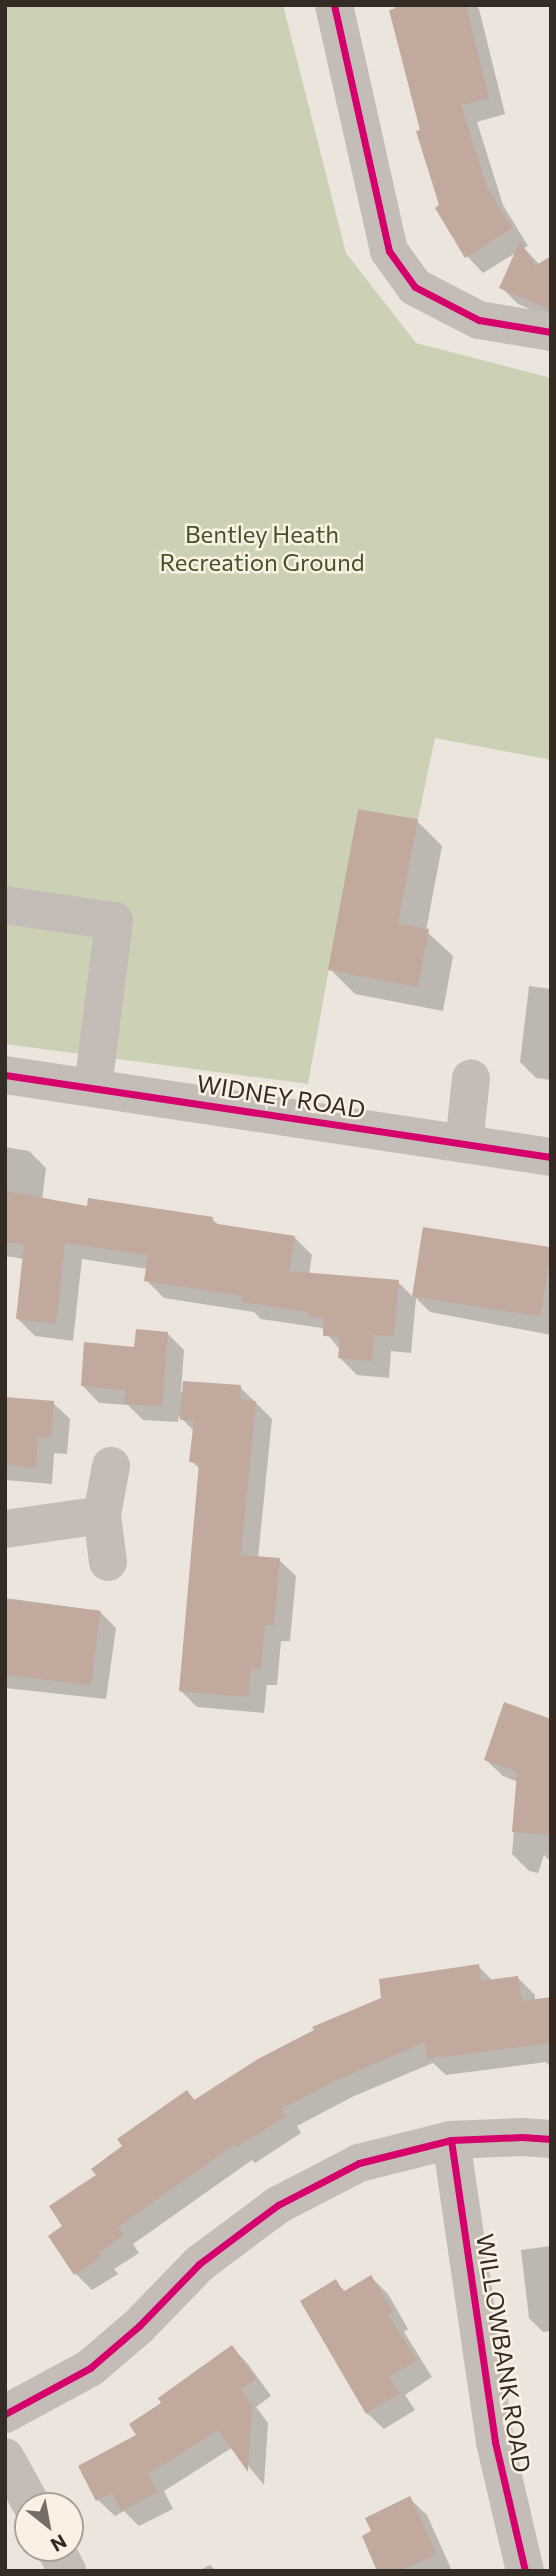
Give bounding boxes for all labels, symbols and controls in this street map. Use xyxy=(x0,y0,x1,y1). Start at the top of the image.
park label: Bentley Heath Recreation Ground xyxy=(159,520,365,576)
street label: WIDNEY ROAD xyxy=(195,1068,367,1124)
street label: WILLOWBANK ROAD xyxy=(471,2232,537,2474)
north arrow xyxy=(14,2492,84,2562)
text: N xyxy=(47,2530,71,2557)

